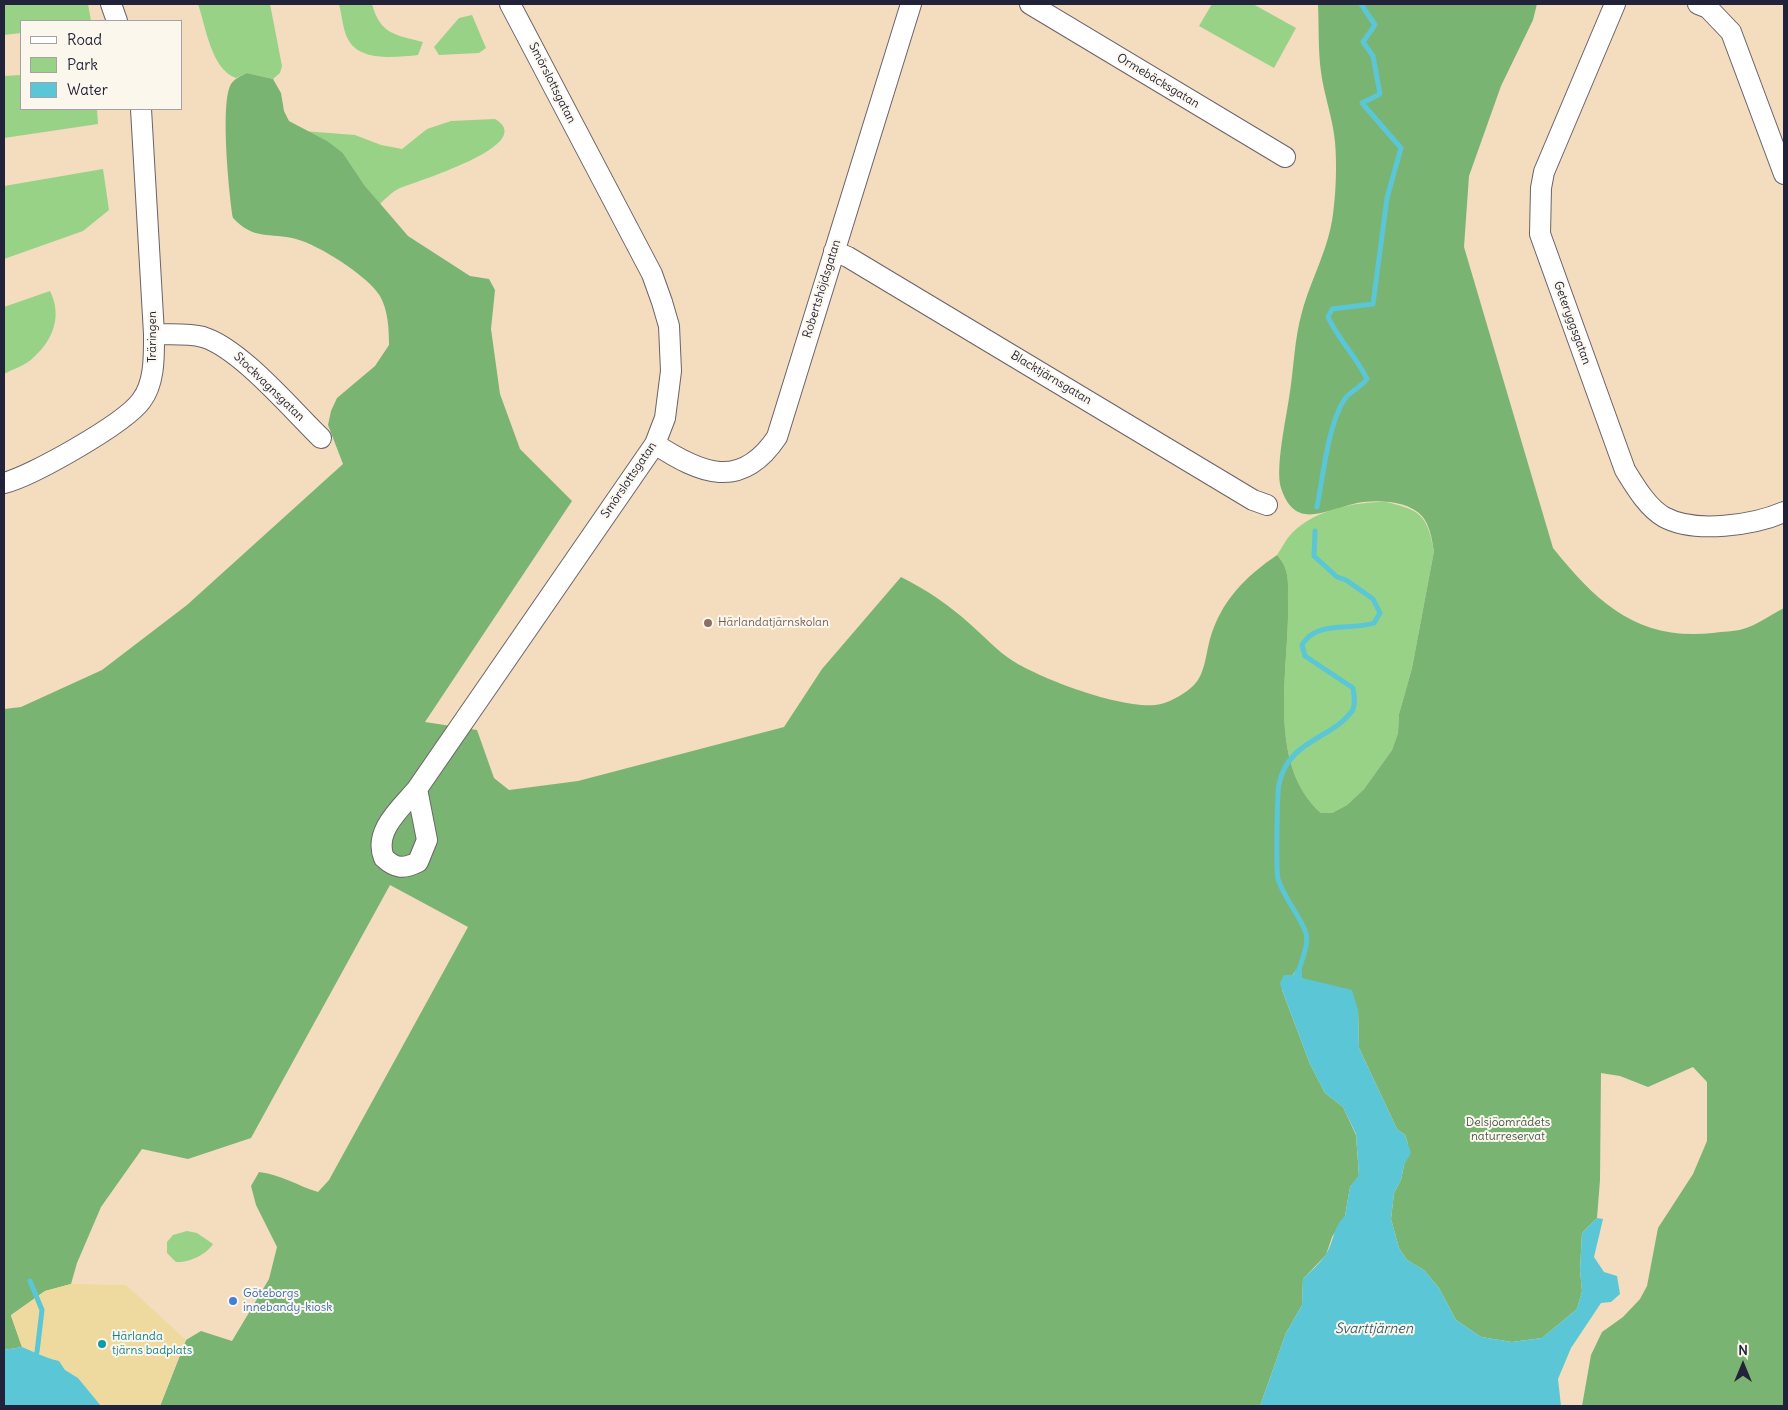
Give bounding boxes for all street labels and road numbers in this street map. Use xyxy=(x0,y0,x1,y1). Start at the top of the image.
street label: Smörslottsgatan xyxy=(525,40,579,126)
street label: Ormebäcksgatan xyxy=(1114,51,1202,111)
street label: Robertshöjdsgatan xyxy=(800,238,844,340)
street label: Geteryggsgatan xyxy=(1550,279,1594,367)
street label: Träringen xyxy=(146,311,160,363)
street label: Blacktjärnsgatan xyxy=(1008,348,1094,408)
street label: Stockvagnsgatan xyxy=(231,350,307,424)
street label: Smörslottsgatan xyxy=(598,439,660,521)

